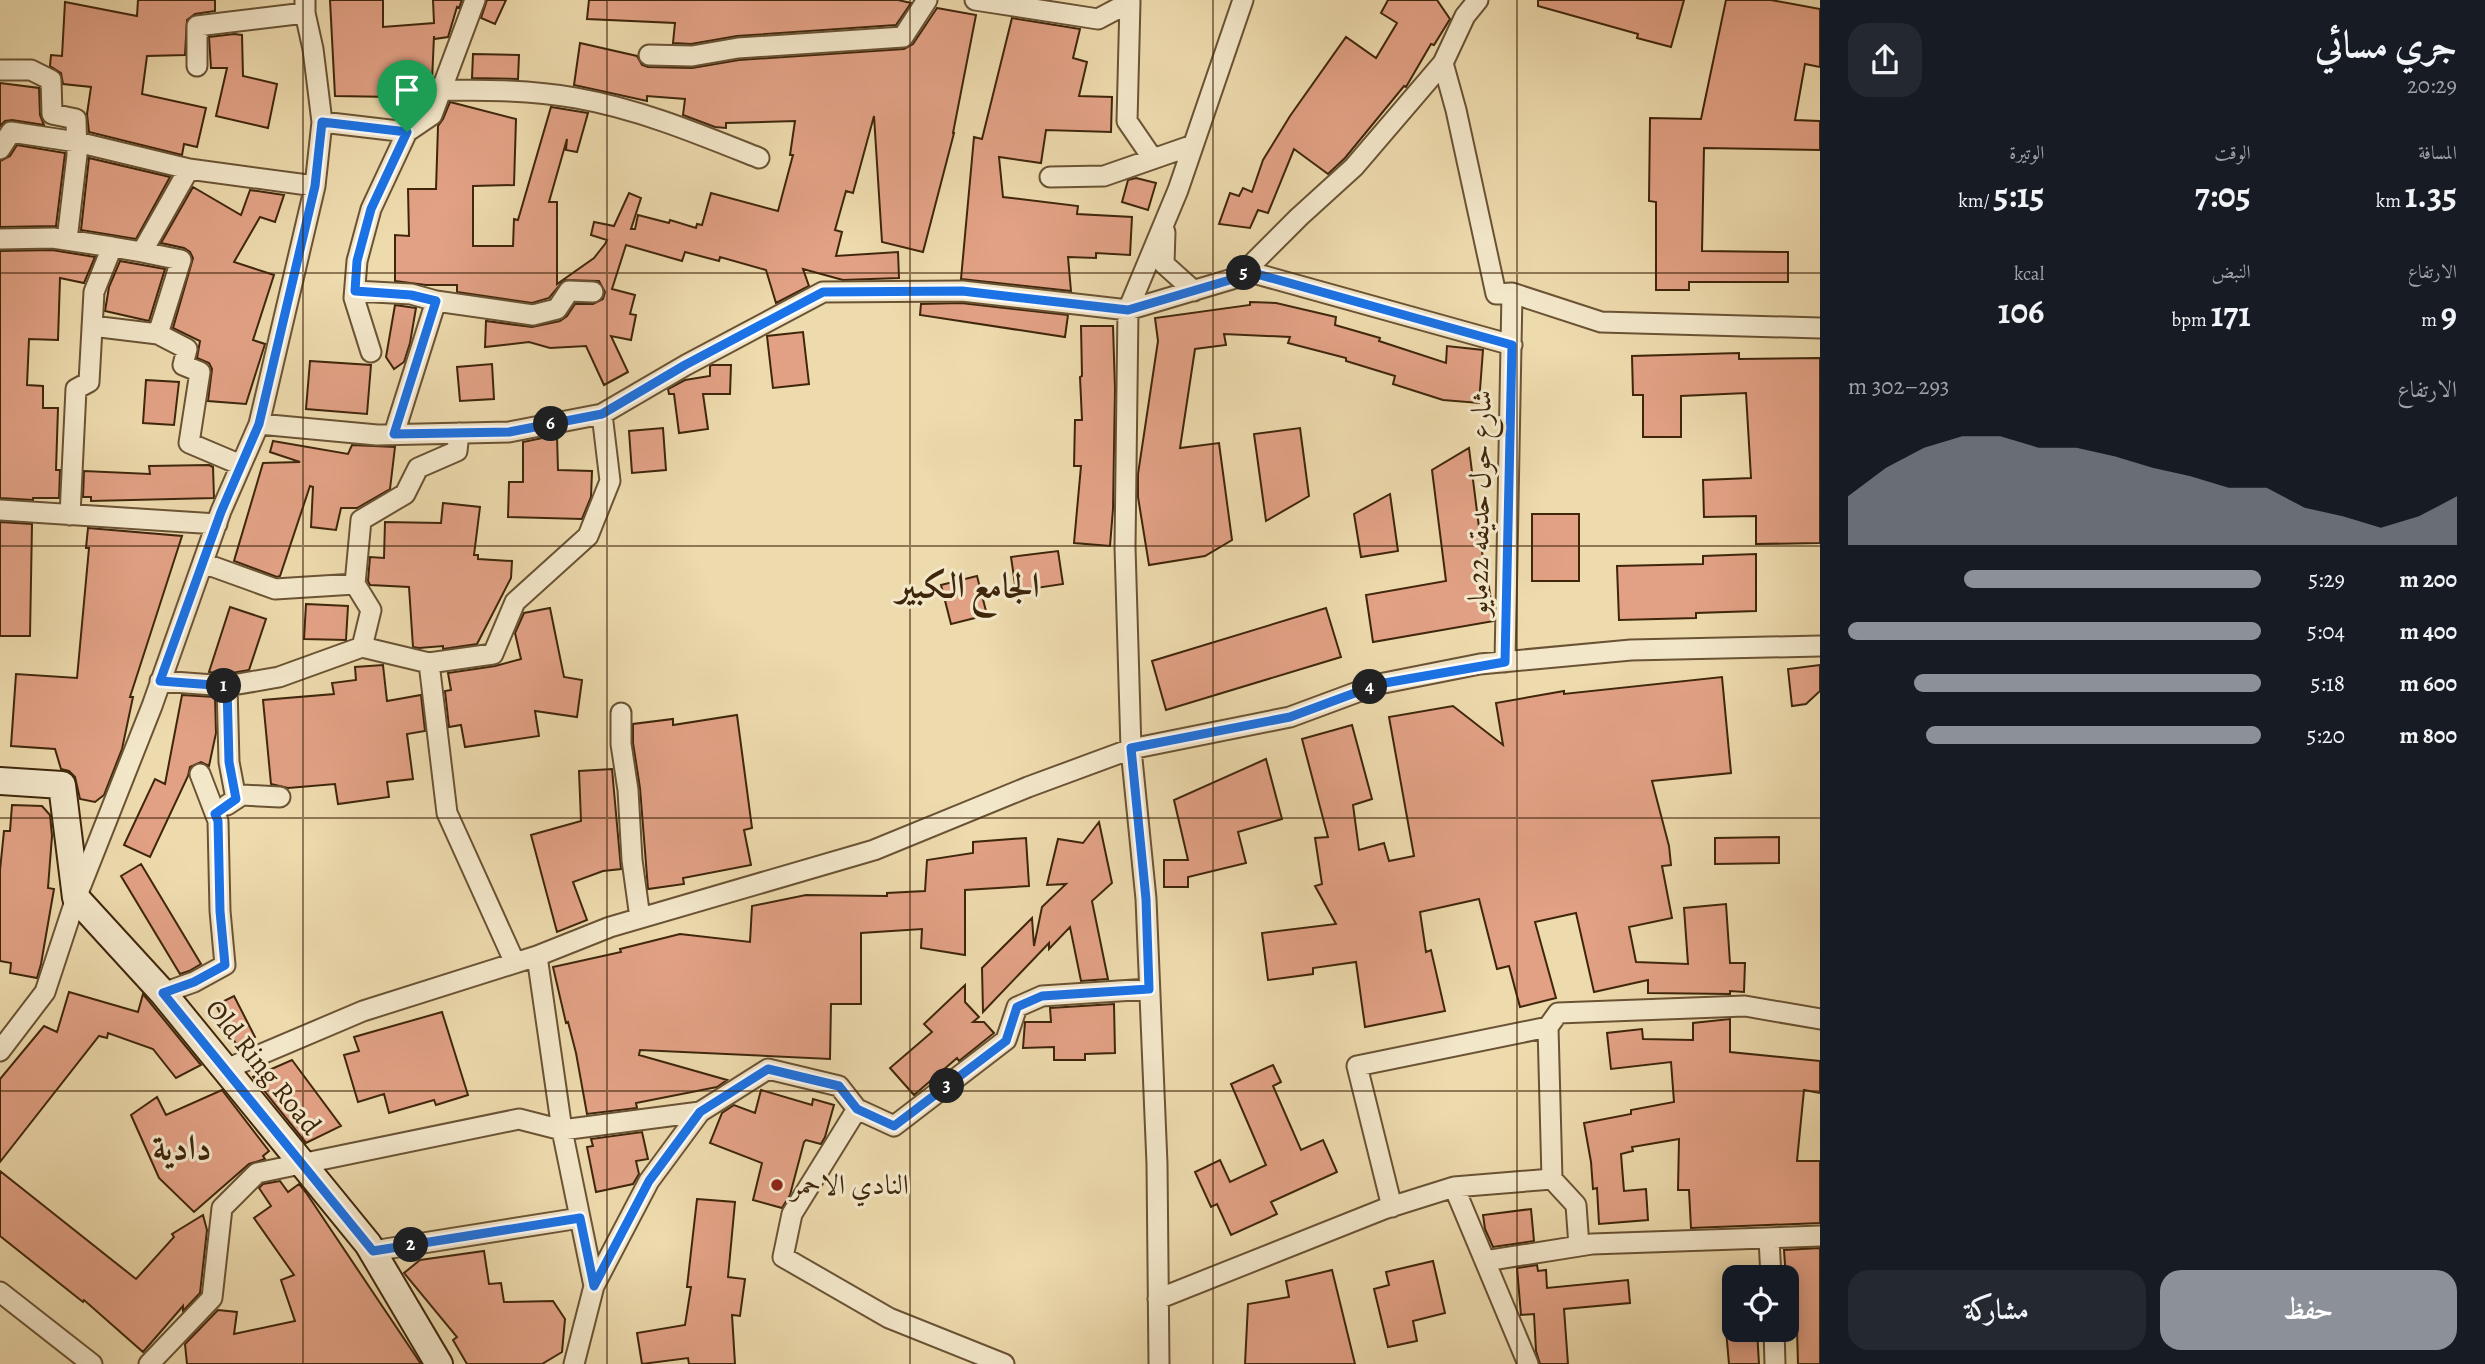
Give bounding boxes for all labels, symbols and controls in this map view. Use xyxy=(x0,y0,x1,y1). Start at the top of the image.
text: جري مسائي xyxy=(2315,18,2457,70)
button: share xyxy=(1848,23,1922,97)
pin xyxy=(377,60,437,132)
text: 20:29 xyxy=(2407,70,2457,101)
icon: arrive xyxy=(388,71,426,109)
text: الوتيرة xyxy=(2009,140,2044,166)
text: الوقت xyxy=(2214,140,2251,166)
text: المسافة xyxy=(2418,140,2457,166)
text: 5:15 xyxy=(1994,171,2044,219)
text: 7:05 xyxy=(2195,171,2251,219)
text: 1.35 xyxy=(2405,171,2457,219)
text: /km xyxy=(1958,188,1994,214)
text: km xyxy=(2376,188,2405,214)
pin: 5 xyxy=(1226,256,1262,290)
text: 5 xyxy=(1239,259,1248,285)
text: النبض xyxy=(2212,259,2251,285)
text: الارتفاع xyxy=(2408,259,2457,285)
text: kcal xyxy=(2014,261,2044,287)
text: 106 xyxy=(1998,287,2044,335)
text: 171 xyxy=(2211,290,2251,338)
text: 9 xyxy=(2441,290,2457,338)
text: bpm xyxy=(2171,307,2211,333)
text: m xyxy=(2421,307,2441,333)
text: 293–302 m xyxy=(1848,371,1949,402)
text: الارتفاع xyxy=(2397,374,2457,405)
street label: شارع حول حديقه 22مايو xyxy=(1459,390,1505,619)
pin: 6 xyxy=(534,406,568,442)
text: 6 xyxy=(546,410,555,436)
district label: الجامع الكبير xyxy=(892,561,1040,619)
text: 5:29 xyxy=(2308,564,2345,595)
text: 200 m xyxy=(2399,564,2457,595)
text: 5:04 xyxy=(2307,616,2345,647)
text: 400 m xyxy=(2400,616,2457,647)
pin: 1 xyxy=(206,668,242,704)
text: 5:18 xyxy=(2311,668,2345,699)
text: 600 m xyxy=(2400,668,2457,699)
pin: 4 xyxy=(1352,670,1388,704)
text: 1 xyxy=(220,672,227,698)
text: 4 xyxy=(1365,673,1374,699)
text: 5:20 xyxy=(2306,720,2345,751)
text: 800 m xyxy=(2400,720,2457,751)
street label: Old Ring Road xyxy=(196,991,330,1144)
pin: 3 xyxy=(930,1068,964,1104)
text: 3 xyxy=(942,1072,951,1098)
district label: دادية xyxy=(152,1123,212,1171)
place label: النادي الاحمر xyxy=(788,1166,909,1207)
marker: النادي الاحمر xyxy=(769,1177,785,1193)
pin: 2 xyxy=(394,1228,428,1262)
text: 2 xyxy=(406,1231,415,1257)
map controls xyxy=(1722,1265,1799,1342)
button: locate xyxy=(1722,1265,1799,1342)
button: مشاركة xyxy=(1848,1270,2146,1350)
button: حفظ xyxy=(2160,1270,2457,1350)

